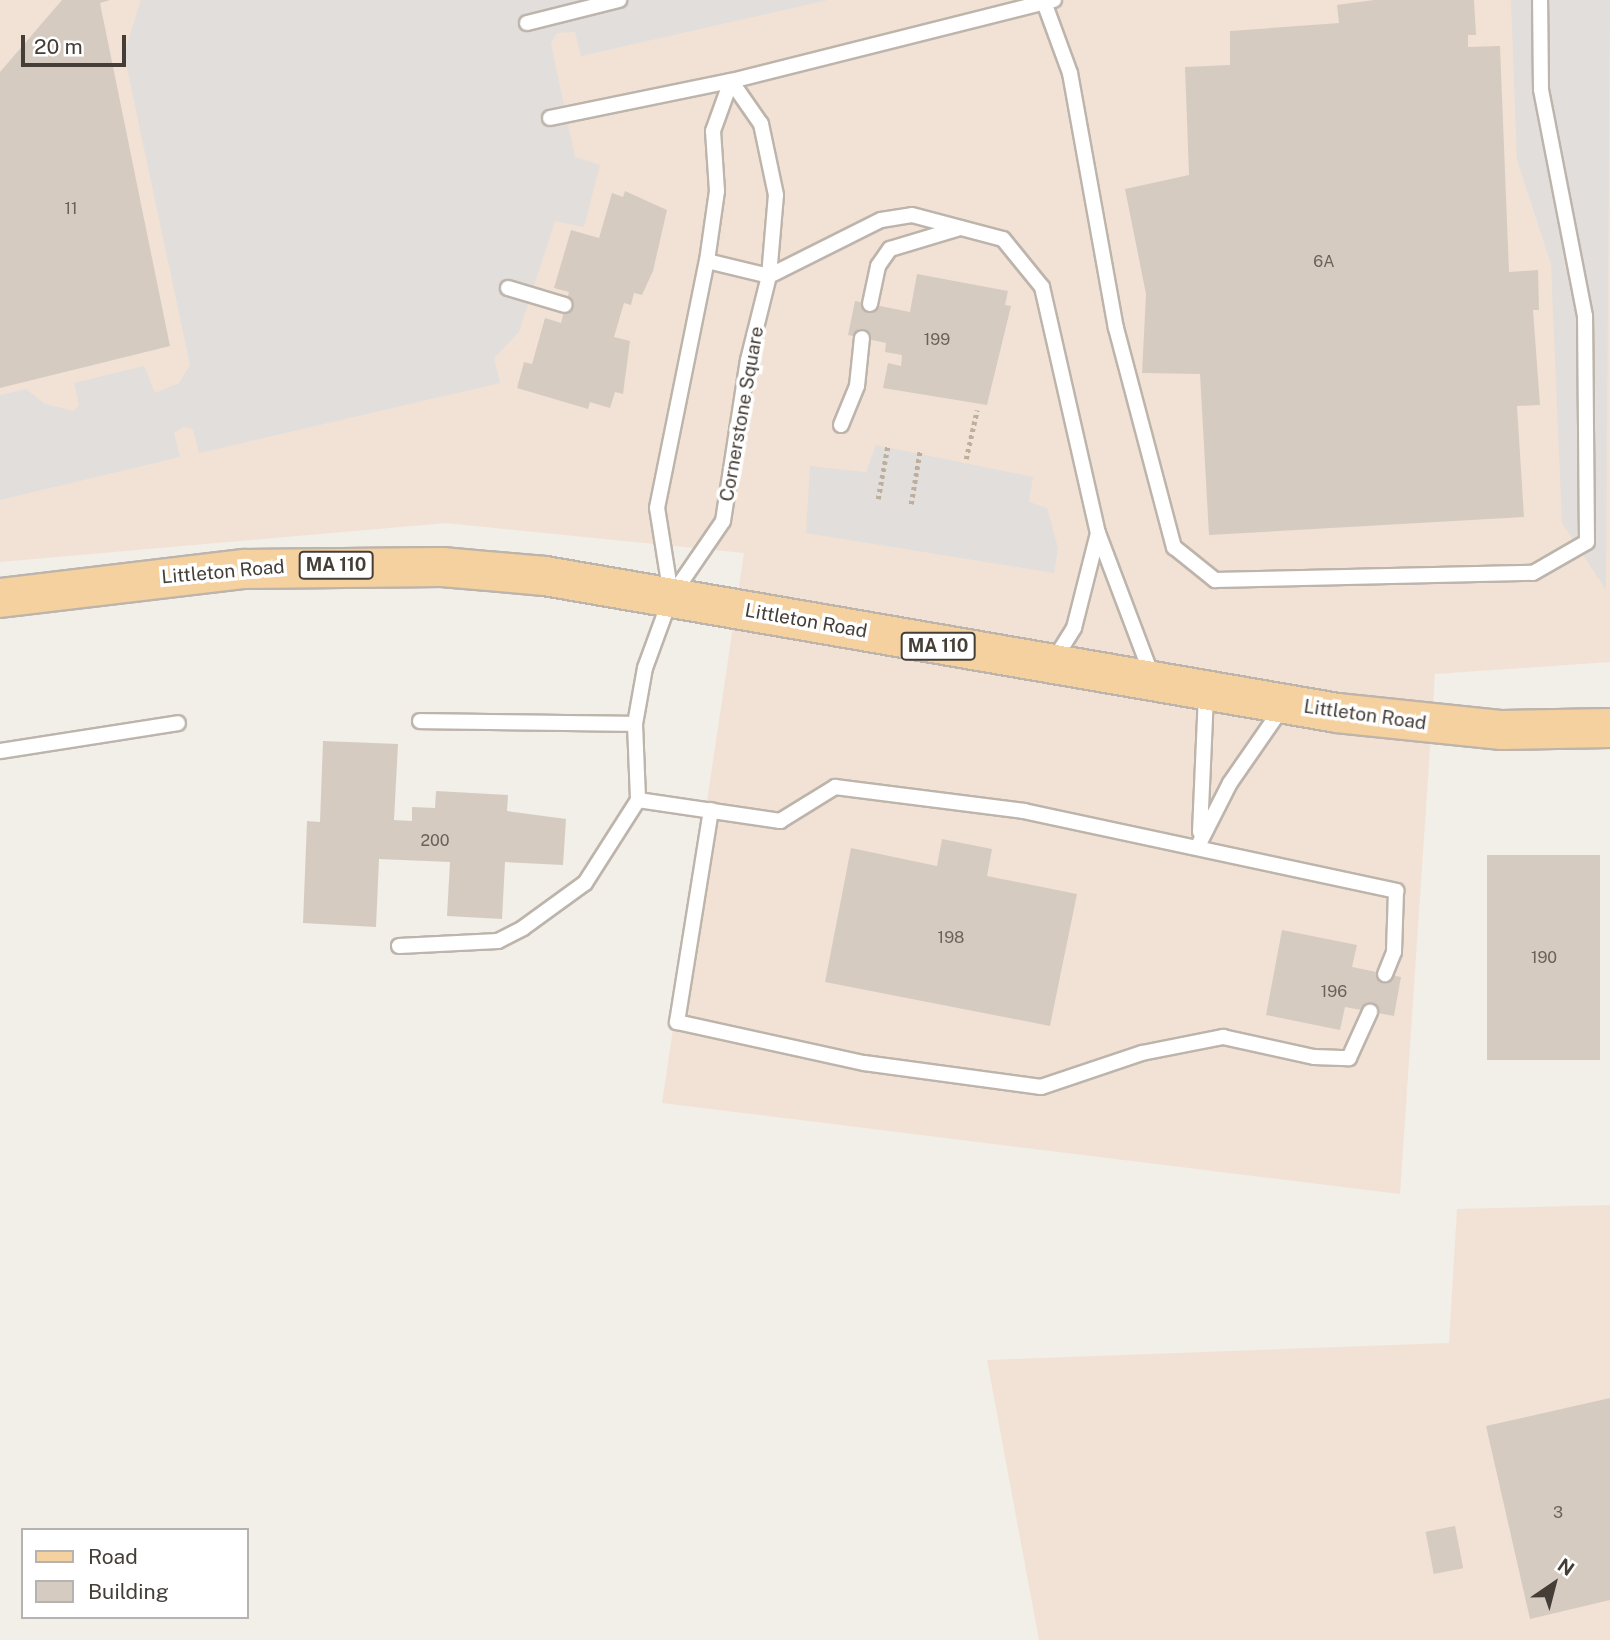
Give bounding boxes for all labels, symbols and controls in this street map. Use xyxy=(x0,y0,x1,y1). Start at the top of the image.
scale bar xyxy=(24,21,130,65)
text: 20 m xyxy=(34,34,83,59)
house number: 11 xyxy=(64,199,78,219)
house number: 6A xyxy=(1313,252,1335,272)
street label: Cornerstone Square xyxy=(715,325,769,503)
house number: 199 xyxy=(924,330,950,350)
road number: MA 110 xyxy=(298,550,374,580)
street label: Littleton Road xyxy=(160,555,286,589)
street label: Littleton Road xyxy=(743,599,869,643)
road number: MA 110 xyxy=(900,632,976,660)
street label: Littleton Road xyxy=(1302,695,1428,735)
house number: 200 xyxy=(420,831,450,851)
house number: 198 xyxy=(938,928,964,948)
house number: 190 xyxy=(1531,948,1557,968)
house number: 196 xyxy=(1321,982,1347,1002)
house number: 3 xyxy=(1553,1503,1563,1523)
legend xyxy=(21,1528,248,1619)
text: Road xyxy=(88,1544,138,1569)
north arrow xyxy=(1519,1549,1589,1619)
text: N xyxy=(1554,1554,1578,1580)
text: Building xyxy=(88,1579,169,1604)

